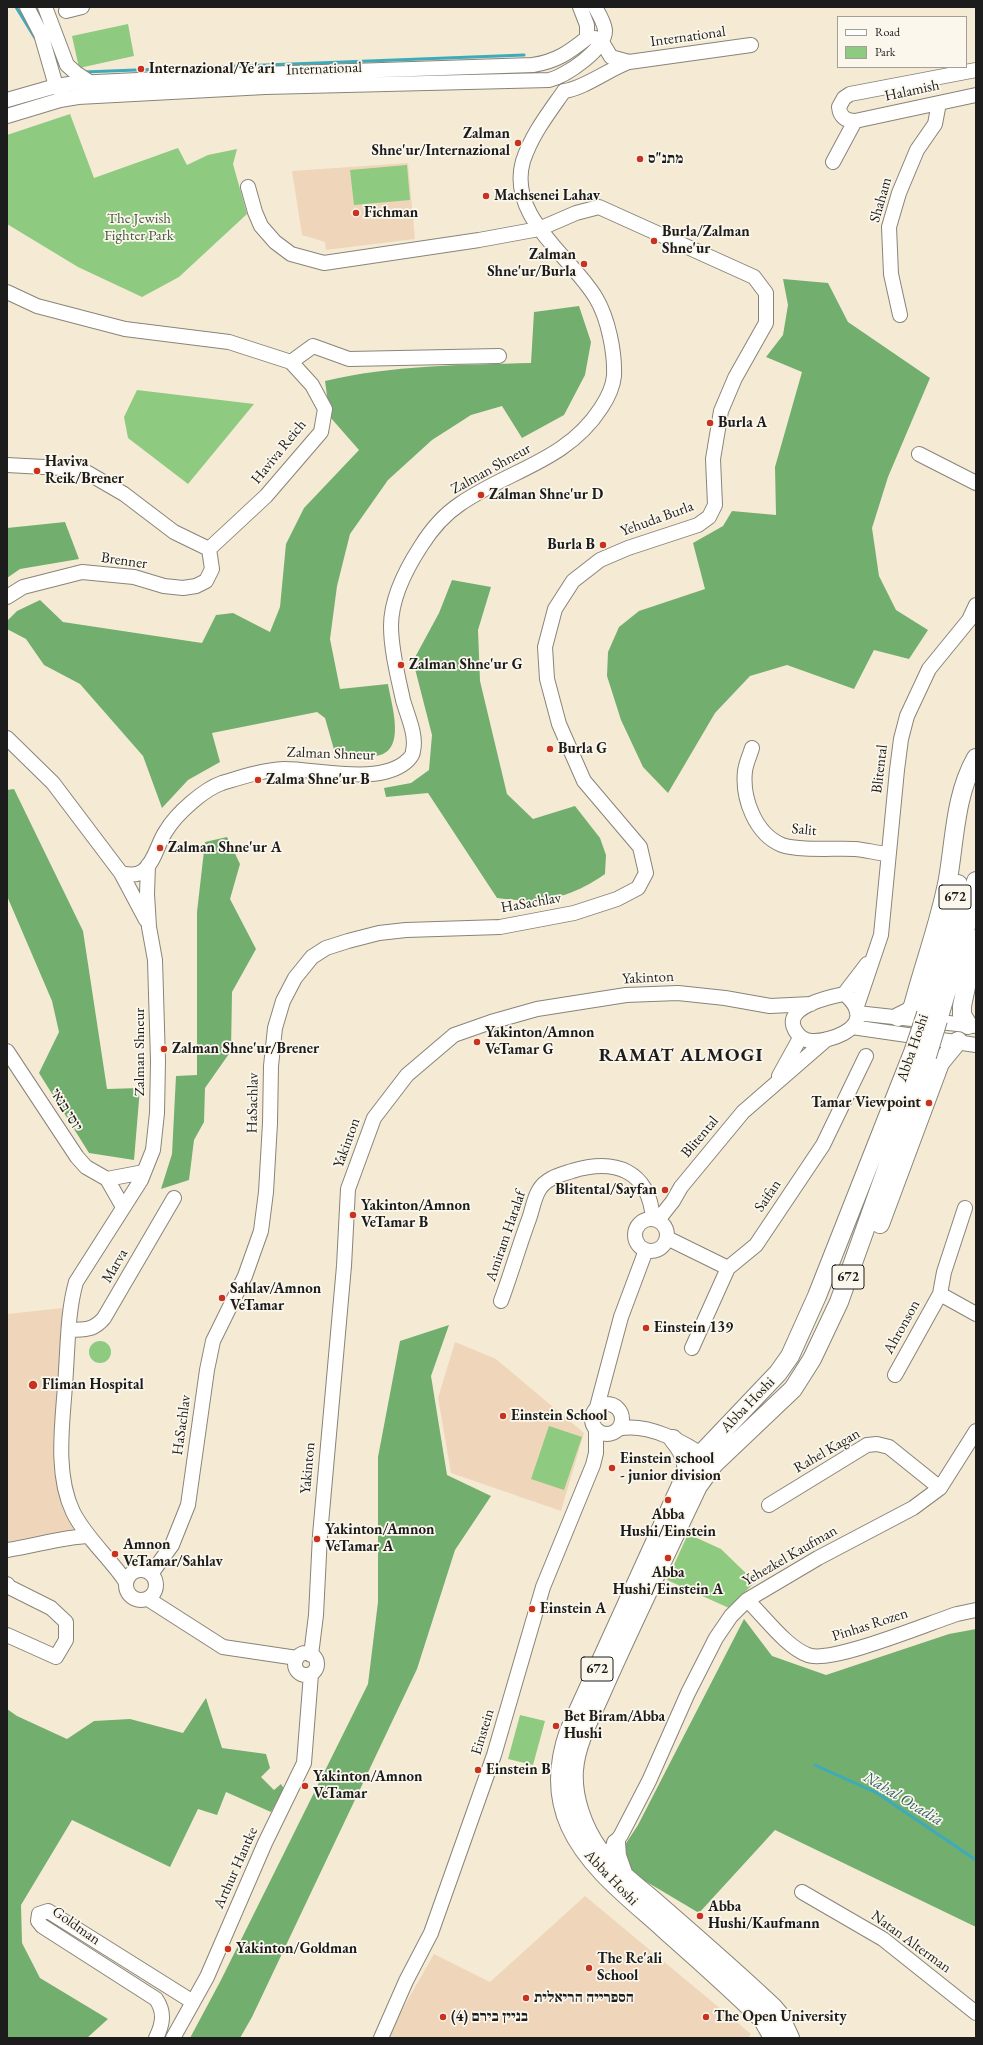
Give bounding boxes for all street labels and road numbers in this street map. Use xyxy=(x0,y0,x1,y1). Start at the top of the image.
street label: International xyxy=(649,23,727,51)
street label: International xyxy=(286,59,362,79)
street label: Halamish xyxy=(883,76,941,106)
street label: Shaham xyxy=(866,175,896,225)
street label: Haviva Reich xyxy=(248,416,310,488)
street label: Zalman Shneur xyxy=(448,440,534,498)
street label: Yehuda Burla xyxy=(618,497,696,541)
street label: Brenner xyxy=(100,549,148,573)
street label: Zalman Shneur xyxy=(286,743,376,765)
street label: Blitental xyxy=(868,744,892,794)
street label: Salit xyxy=(791,820,817,840)
road number: 672 xyxy=(939,885,971,909)
street label: HaSachlav xyxy=(500,889,562,917)
street label: Yakinton xyxy=(622,968,674,988)
street label: Zalman Shneur xyxy=(131,1008,149,1096)
street label: Abba Hoshi xyxy=(893,1012,933,1084)
street label: HaSachlav xyxy=(243,1072,263,1134)
street label: יוסי בנאי xyxy=(46,1085,86,1135)
street label: Blitental xyxy=(677,1113,723,1161)
street label: Yakinton xyxy=(330,1116,364,1170)
street label: Saifan xyxy=(751,1176,785,1216)
street label: Amiram Haralaf xyxy=(482,1188,530,1284)
street label: Marva xyxy=(98,1246,132,1286)
road number: 672 xyxy=(832,1265,864,1289)
street label: Ahronson xyxy=(880,1297,924,1357)
street label: Abba Hoshi xyxy=(717,1373,779,1437)
street label: HaSachlav xyxy=(169,1394,195,1456)
street label: Rahel Kagan xyxy=(791,1425,863,1477)
street label: Yakinton xyxy=(297,1441,319,1495)
street label: Yehezkel Kaufman xyxy=(740,1522,840,1590)
street label: Pinhas Rozen xyxy=(830,1604,910,1646)
road number: 672 xyxy=(581,1657,613,1681)
street label: Einstein xyxy=(468,1707,498,1757)
street label: Arthur Hantke xyxy=(210,1824,262,1912)
street label: Abba Hoshi xyxy=(580,1846,642,1910)
street label: Goldman xyxy=(48,1903,104,1949)
street label: Natan Alterman xyxy=(867,1907,955,1977)

